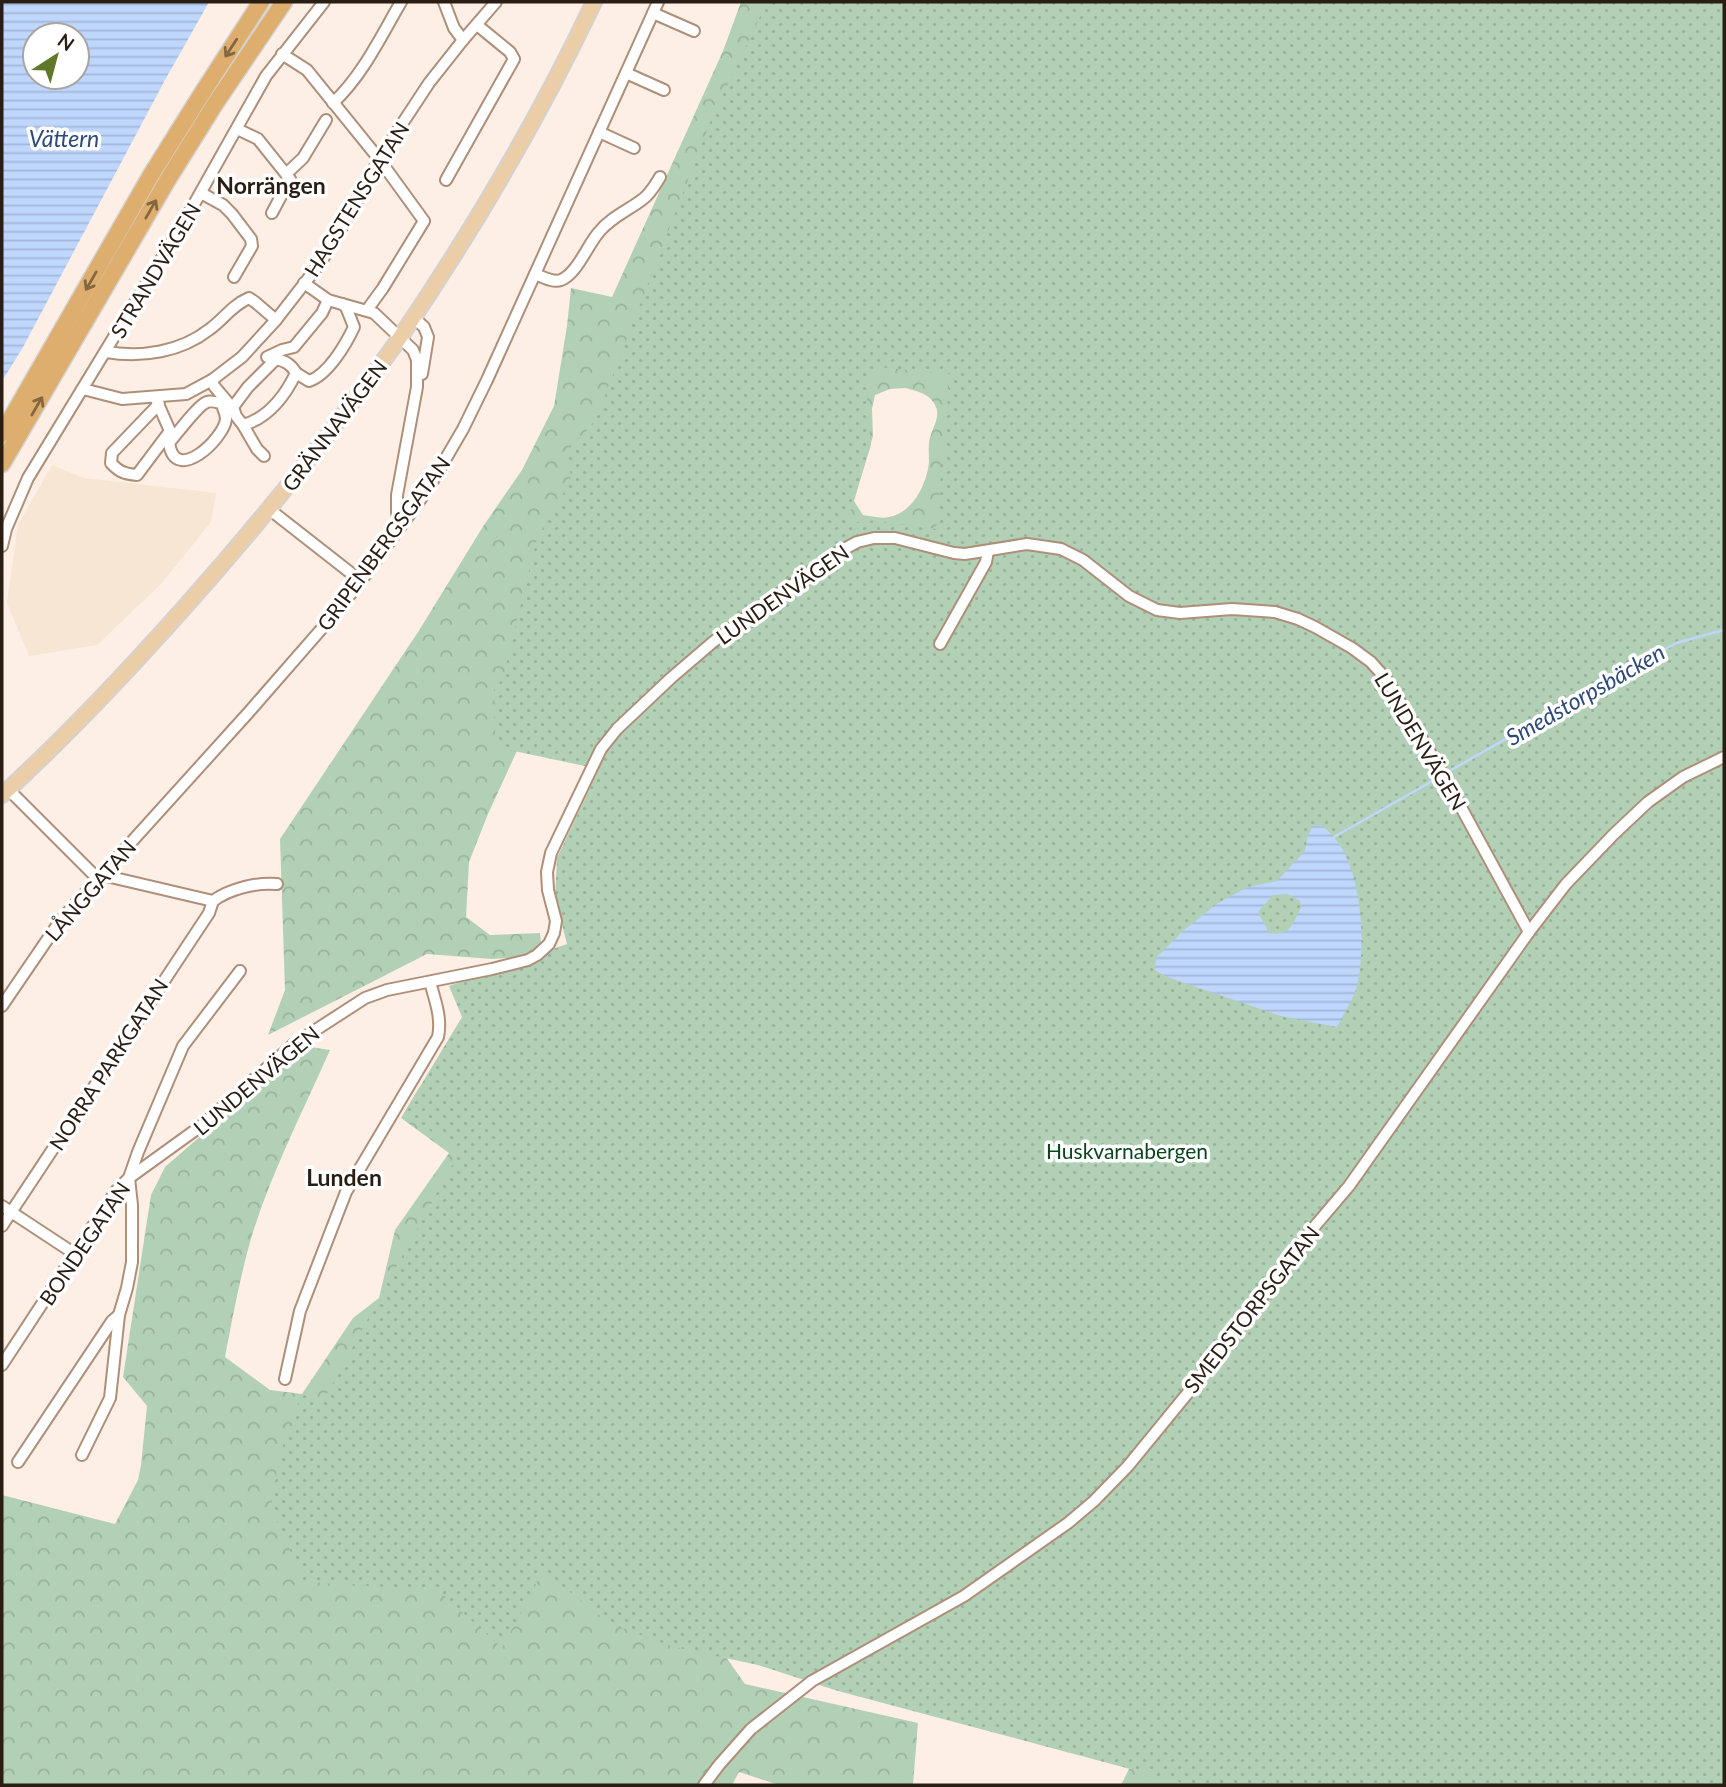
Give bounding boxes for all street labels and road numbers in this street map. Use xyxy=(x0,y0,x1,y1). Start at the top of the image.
street label: HAGSTENSGATAN xyxy=(298,117,414,281)
street label: STRANDVÄGEN xyxy=(105,198,205,342)
street label: GRÄNNAVÄGEN xyxy=(276,354,392,496)
street label: GRIPENBERGSGATAN xyxy=(311,451,455,635)
street label: LUNDENVÄGEN xyxy=(711,539,853,649)
street label: LUNDENVÄGEN xyxy=(1370,668,1472,814)
street label: LÅNGGATAN xyxy=(39,834,141,946)
street label: NORRA PARKGATAN xyxy=(43,974,173,1154)
street label: LUNDENVÄGEN xyxy=(188,1020,324,1140)
street label: BONDEGATAN xyxy=(34,1177,134,1309)
street label: SMEDSTORPSGATAN xyxy=(1178,1220,1324,1398)

